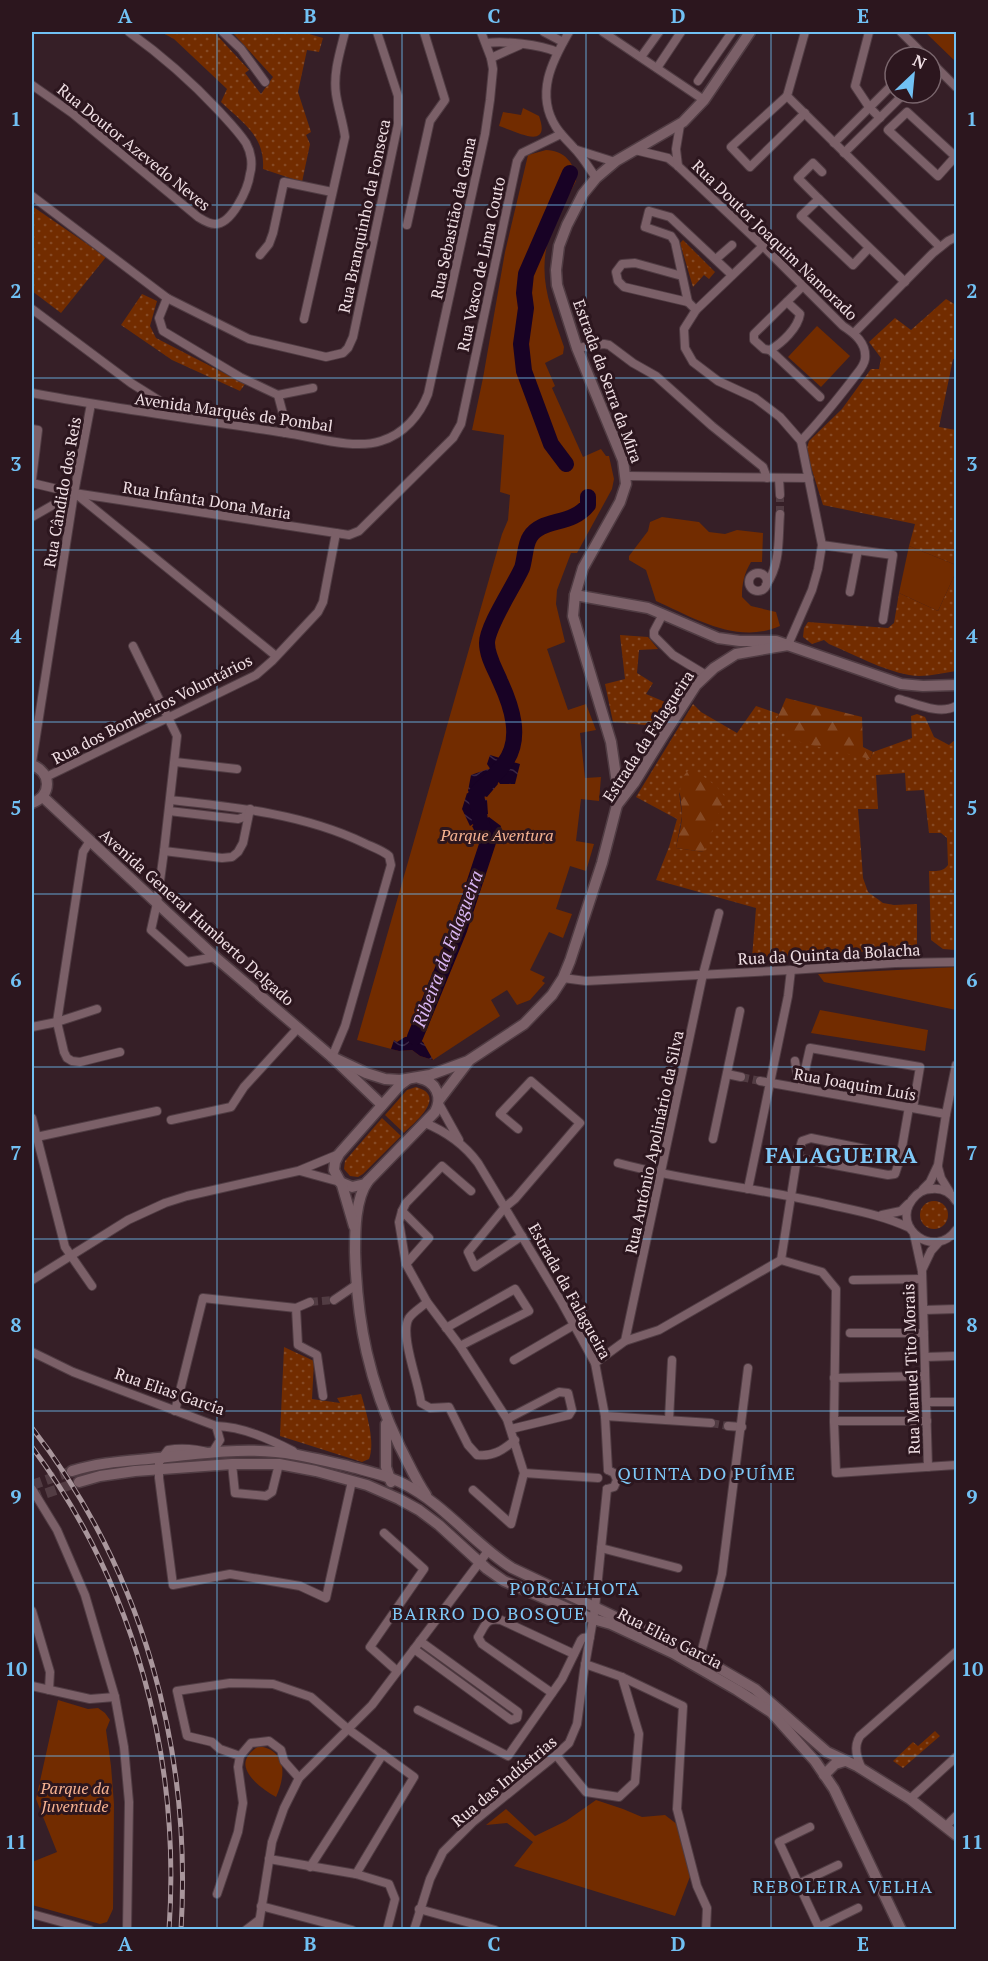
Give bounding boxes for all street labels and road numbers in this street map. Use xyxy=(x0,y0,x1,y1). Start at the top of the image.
street label: Rua Doutor Azevedo Neves xyxy=(53,78,215,216)
street label: Rua Branquinho da Fonseca xyxy=(333,117,395,315)
street label: Rua Sebastião da Gama xyxy=(425,135,481,301)
street label: Rua Doutor Joaquim Namorado xyxy=(687,155,863,325)
street label: Rua Vasco de Lima Couto xyxy=(452,174,510,354)
street label: Estrada da Serra da Mira xyxy=(568,296,648,466)
street label: Avenida Marquês de Pombal xyxy=(134,387,335,437)
street label: Rua Cândido dos Reis xyxy=(38,415,86,569)
street label: Rua Infanta Dona Maria xyxy=(121,476,293,524)
street label: Rua dos Bombeiros Voluntários xyxy=(48,649,256,769)
street label: Estrada da Falagueira xyxy=(597,666,699,806)
street label: Avenida General Humberto Delgado xyxy=(95,824,299,1011)
street label: Rua da Quinta da Bolacha xyxy=(737,938,921,970)
street label: Rua António Apolinário da Silva xyxy=(620,1028,688,1256)
street label: Rua Joaquim Luís xyxy=(792,1062,918,1106)
street label: Estrada da Falagueira xyxy=(523,1219,617,1363)
street label: Rua Manuel Tito Morais xyxy=(897,1283,925,1455)
street label: Rua Elias Garcia xyxy=(112,1362,228,1420)
street label: Rua Elias Garcia xyxy=(614,1602,726,1674)
street label: Rua das Indústrias xyxy=(447,1730,561,1832)

